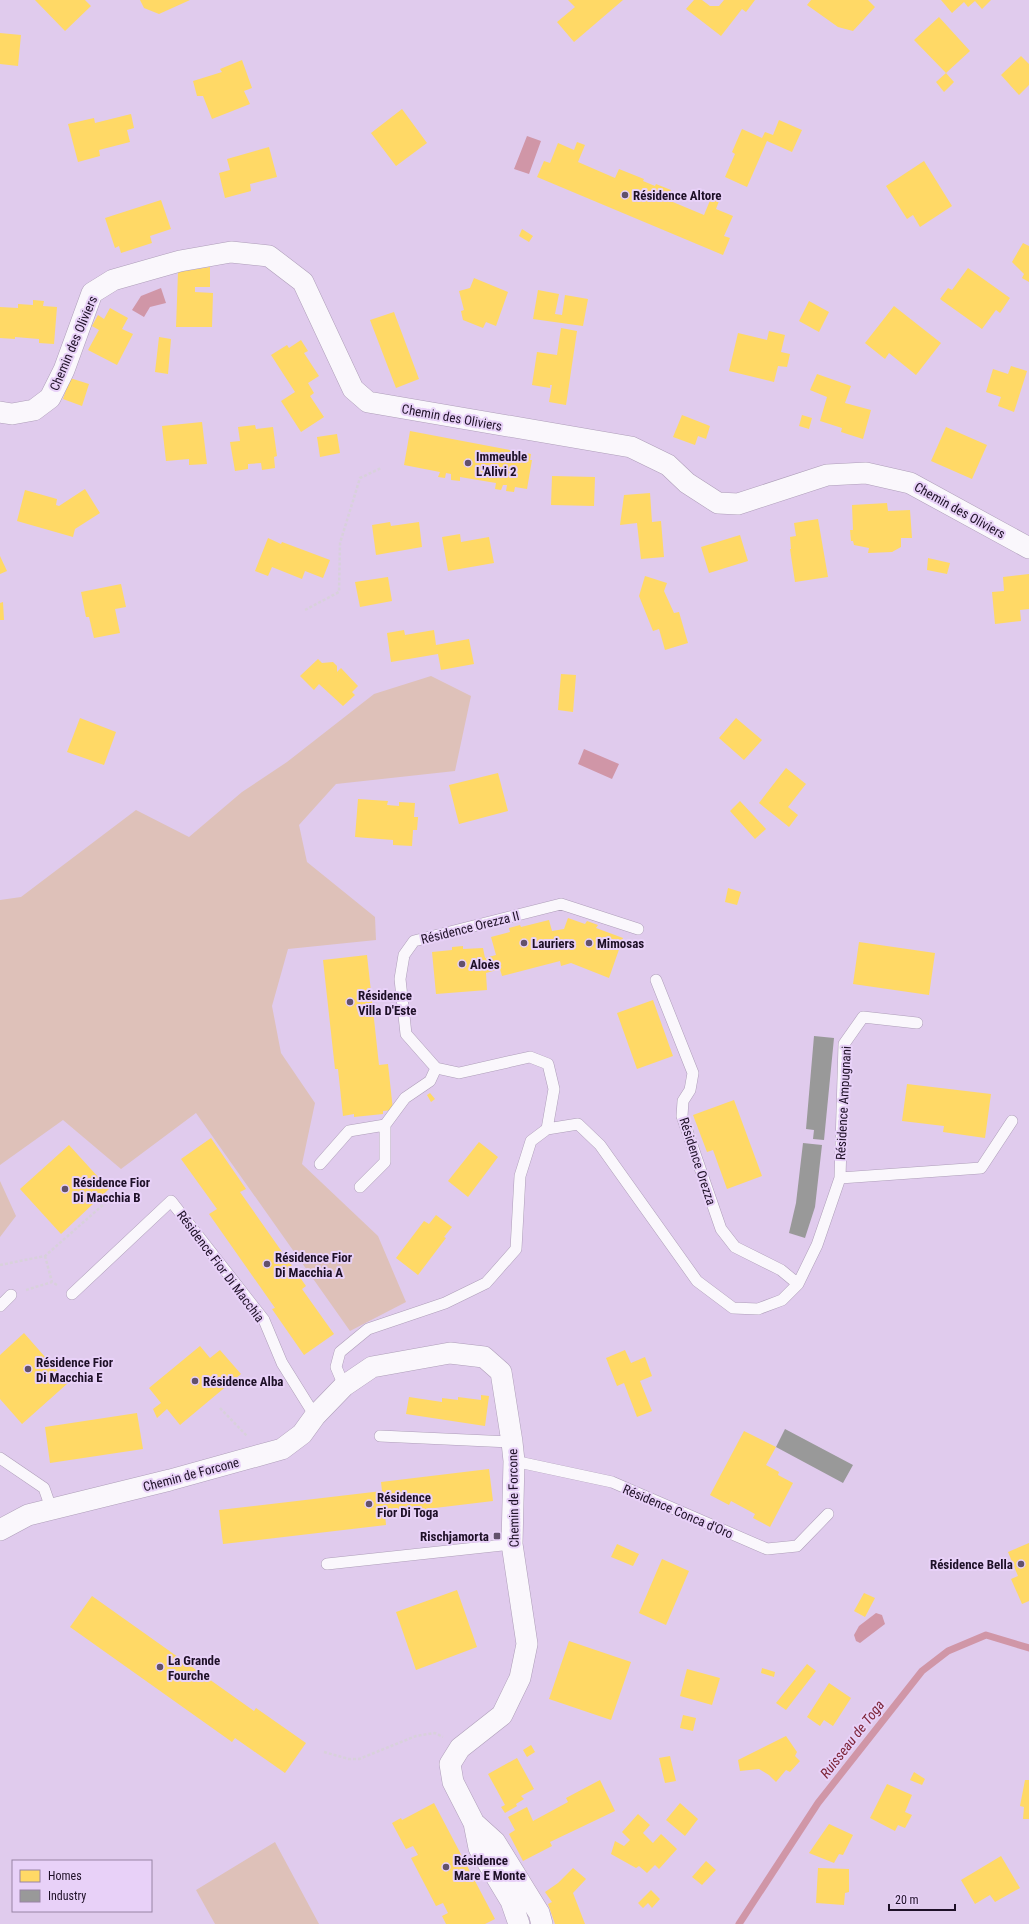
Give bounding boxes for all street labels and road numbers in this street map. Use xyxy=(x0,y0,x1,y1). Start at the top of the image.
street label: Chemin des Oliviers xyxy=(47,293,100,393)
street label: Chemin des Oliviers xyxy=(401,401,503,434)
street label: Chemin des Oliviers xyxy=(912,479,1008,542)
street label: Résidence Orezza II xyxy=(419,908,521,947)
street label: Résidence Ampugnani xyxy=(833,1046,854,1160)
street label: Résidence Orezza xyxy=(676,1115,719,1207)
street label: Résidence Fior Di Macchia xyxy=(174,1208,267,1325)
street label: Chemin de Forcone xyxy=(505,1449,522,1547)
street label: Chemin de Forcone xyxy=(142,1454,241,1495)
street label: Résidence Conca d'Oro xyxy=(620,1481,735,1541)

